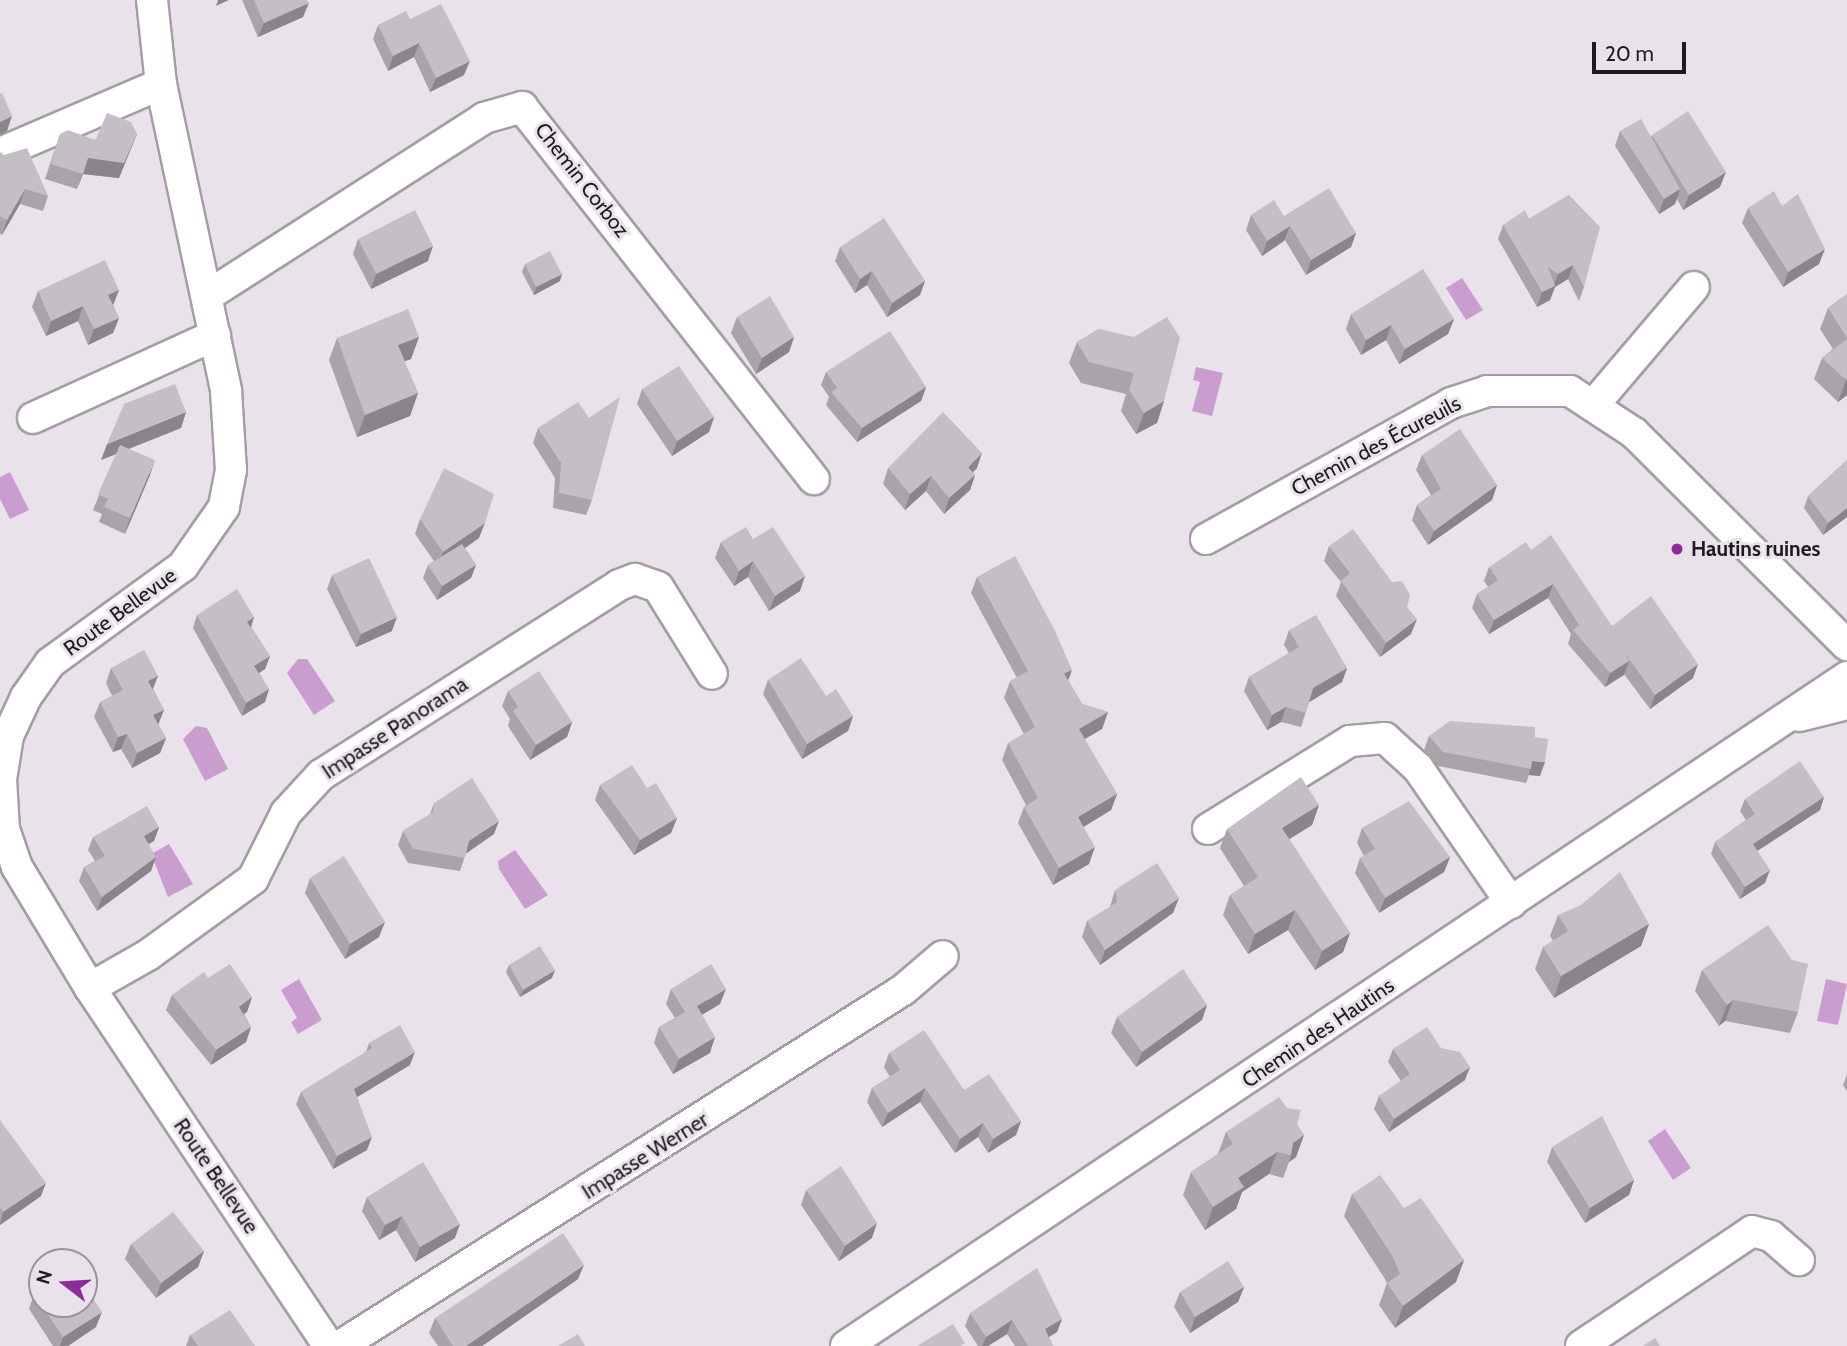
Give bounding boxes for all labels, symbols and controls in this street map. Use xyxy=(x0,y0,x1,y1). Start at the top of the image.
scale bar xyxy=(1595,28,1689,72)
text: 20 m xyxy=(1605,41,1654,66)
street label: Chemin Corboz xyxy=(530,118,634,242)
street label: Chemin des Écureuils xyxy=(1287,391,1465,501)
place label: Hautins ruines xyxy=(1691,536,1820,562)
marker: Hautins ruines xyxy=(1669,541,1685,557)
street label: Route Bellevue xyxy=(59,563,181,661)
street label: Impasse Panorama xyxy=(318,672,472,784)
street label: Chemin des Hautins xyxy=(1237,973,1399,1093)
street label: Impasse Werner xyxy=(577,1107,713,1205)
street label: Route Bellevue xyxy=(168,1114,264,1238)
north arrow xyxy=(28,1248,98,1318)
text: N xyxy=(31,1268,57,1287)

